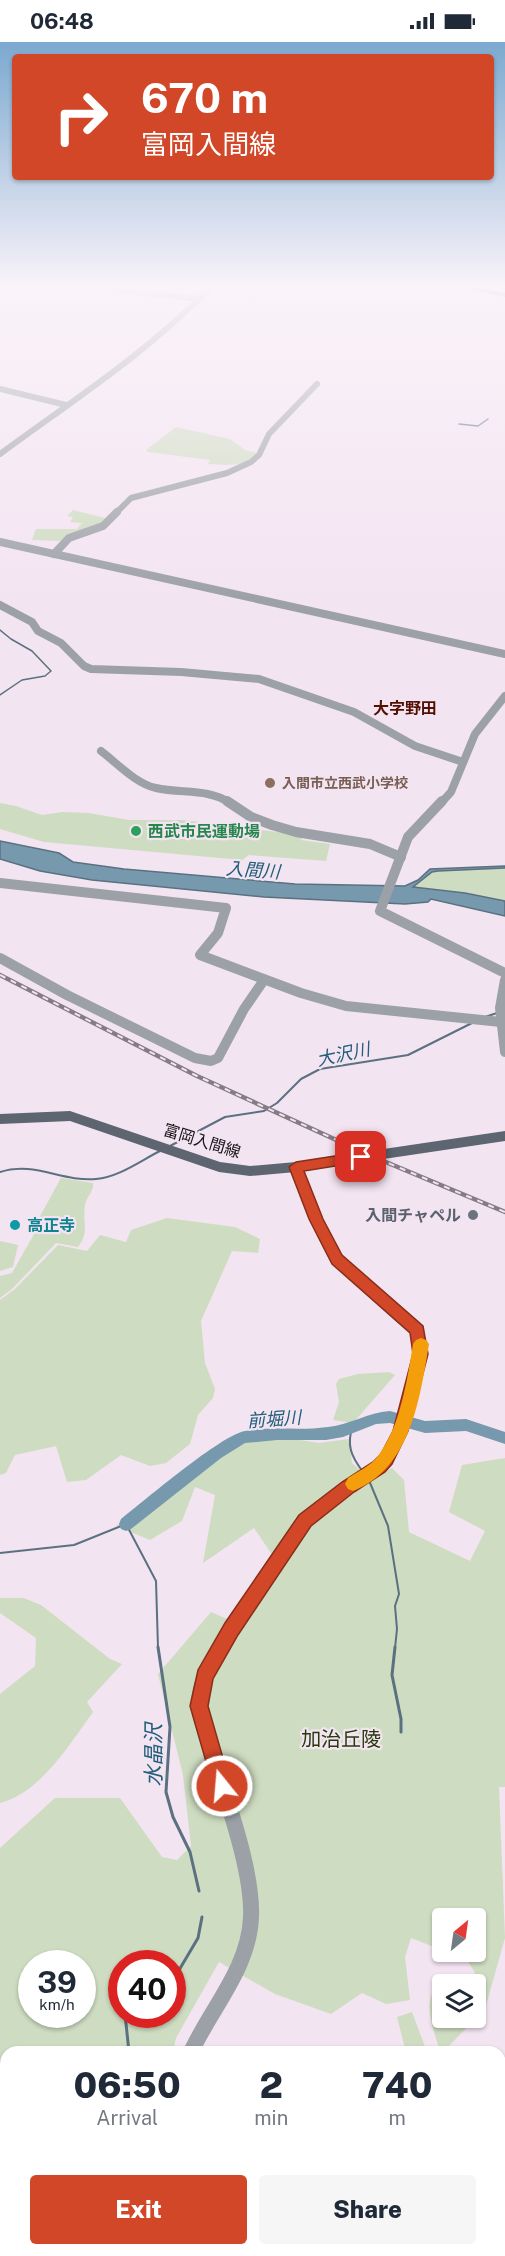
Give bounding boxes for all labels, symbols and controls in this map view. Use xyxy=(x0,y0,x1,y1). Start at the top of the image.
text: 06:48 xyxy=(30,8,94,34)
text: 670 m xyxy=(141,73,268,122)
icon: right xyxy=(42,78,120,156)
text: 富岡入間線 xyxy=(141,128,276,160)
district label: 大字野田 xyxy=(373,699,437,718)
place label: 入間市立西武小学校 xyxy=(282,775,408,791)
marker: 入間市立西武小学校 xyxy=(263,776,277,790)
place label: 西武市民運動場 xyxy=(148,822,260,841)
marker: 西武市民運動場 xyxy=(129,824,143,838)
water label: 入間川 xyxy=(225,858,283,882)
water label: 大沢川 xyxy=(314,1038,374,1070)
street label: 富岡入間線 xyxy=(161,1120,243,1162)
pin xyxy=(335,1131,386,1182)
icon: arrive xyxy=(344,1140,377,1173)
place label: 入間チャペル xyxy=(365,1206,461,1225)
marker: 入間チャペル xyxy=(466,1208,480,1222)
place label: 高正寺 xyxy=(27,1216,75,1235)
marker: 高正寺 xyxy=(8,1218,22,1232)
water label: 前堀川 xyxy=(246,1407,304,1431)
water label: 水晶沢 xyxy=(141,1721,166,1787)
park label: 加治丘陵 xyxy=(301,1727,381,1751)
position arrow xyxy=(190,1754,254,1818)
north arrow xyxy=(432,1908,486,1962)
map controls xyxy=(432,1908,486,2028)
speed limit sign: 40 xyxy=(108,1950,186,2028)
text: 39 xyxy=(37,1964,77,2000)
button: layers xyxy=(432,1974,486,2028)
text: km/h xyxy=(39,1996,75,2013)
text: 06:50 xyxy=(74,2064,181,2106)
text: 2 xyxy=(260,2064,283,2106)
text: 740 xyxy=(362,2064,432,2106)
text: Arrival xyxy=(96,2106,158,2130)
text: min xyxy=(254,2106,288,2130)
text: m xyxy=(388,2106,406,2130)
button: Exit xyxy=(30,2175,247,2244)
button: Share xyxy=(259,2175,476,2244)

